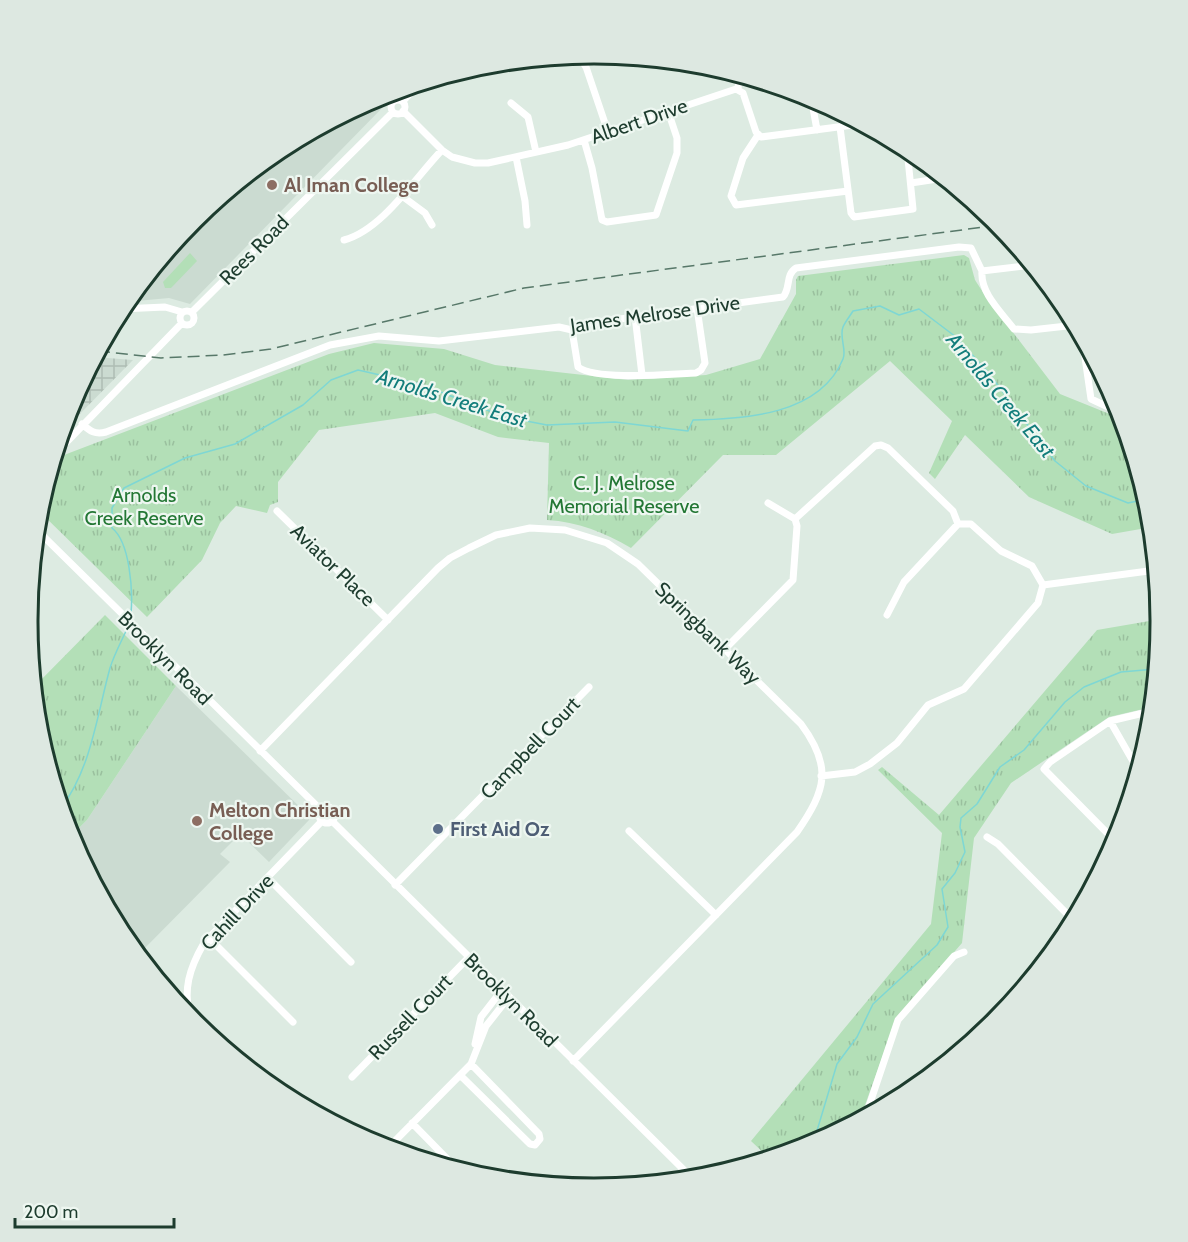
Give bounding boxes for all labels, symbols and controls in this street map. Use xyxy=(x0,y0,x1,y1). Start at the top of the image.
street label: Albert Drive xyxy=(587,93,691,149)
place label: Al Iman College xyxy=(284,173,419,197)
marker: Al Iman College xyxy=(265,178,279,192)
street label: Rees Road xyxy=(214,210,294,290)
street label: James Melrose Drive xyxy=(568,290,741,338)
water label: Arnolds Creek East xyxy=(941,327,1061,463)
water label: Arnolds Creek East xyxy=(373,363,531,433)
park label: C. J. Melrose Memorial Reserve xyxy=(549,471,699,518)
park label: Arnolds Creek Reserve xyxy=(85,483,203,530)
street label: Aviator Place xyxy=(286,519,380,611)
street label: Springbank Way xyxy=(650,577,766,689)
street label: Brooklyn Road xyxy=(113,606,217,710)
street label: Campbell Court xyxy=(475,692,585,804)
place label: Melton Christian College xyxy=(209,798,350,845)
marker: Melton Christian College xyxy=(190,814,204,828)
place label: First Aid Oz xyxy=(450,817,550,841)
marker: First Aid Oz xyxy=(431,822,445,836)
street label: Cahill Drive xyxy=(196,869,278,955)
street label: Brooklyn Road xyxy=(459,948,563,1052)
street label: Russell Court xyxy=(363,969,457,1065)
scale bar xyxy=(15,1191,174,1229)
text: 200 m xyxy=(24,1201,78,1223)

